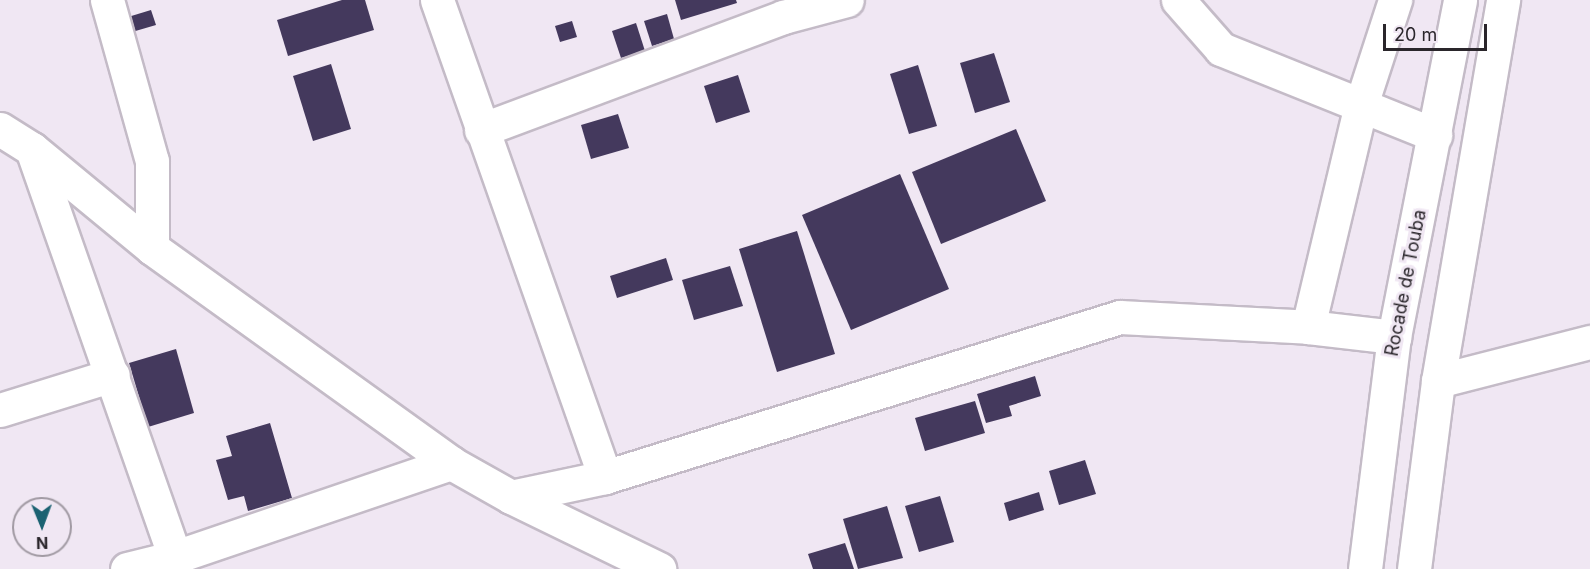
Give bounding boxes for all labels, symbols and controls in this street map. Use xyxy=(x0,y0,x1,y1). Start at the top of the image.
scale bar xyxy=(1386,12,1490,50)
text: 20 m xyxy=(1394,24,1437,45)
street label: Rocade de Touba xyxy=(1381,208,1431,358)
north arrow xyxy=(12,497,72,557)
text: N xyxy=(36,533,49,553)

